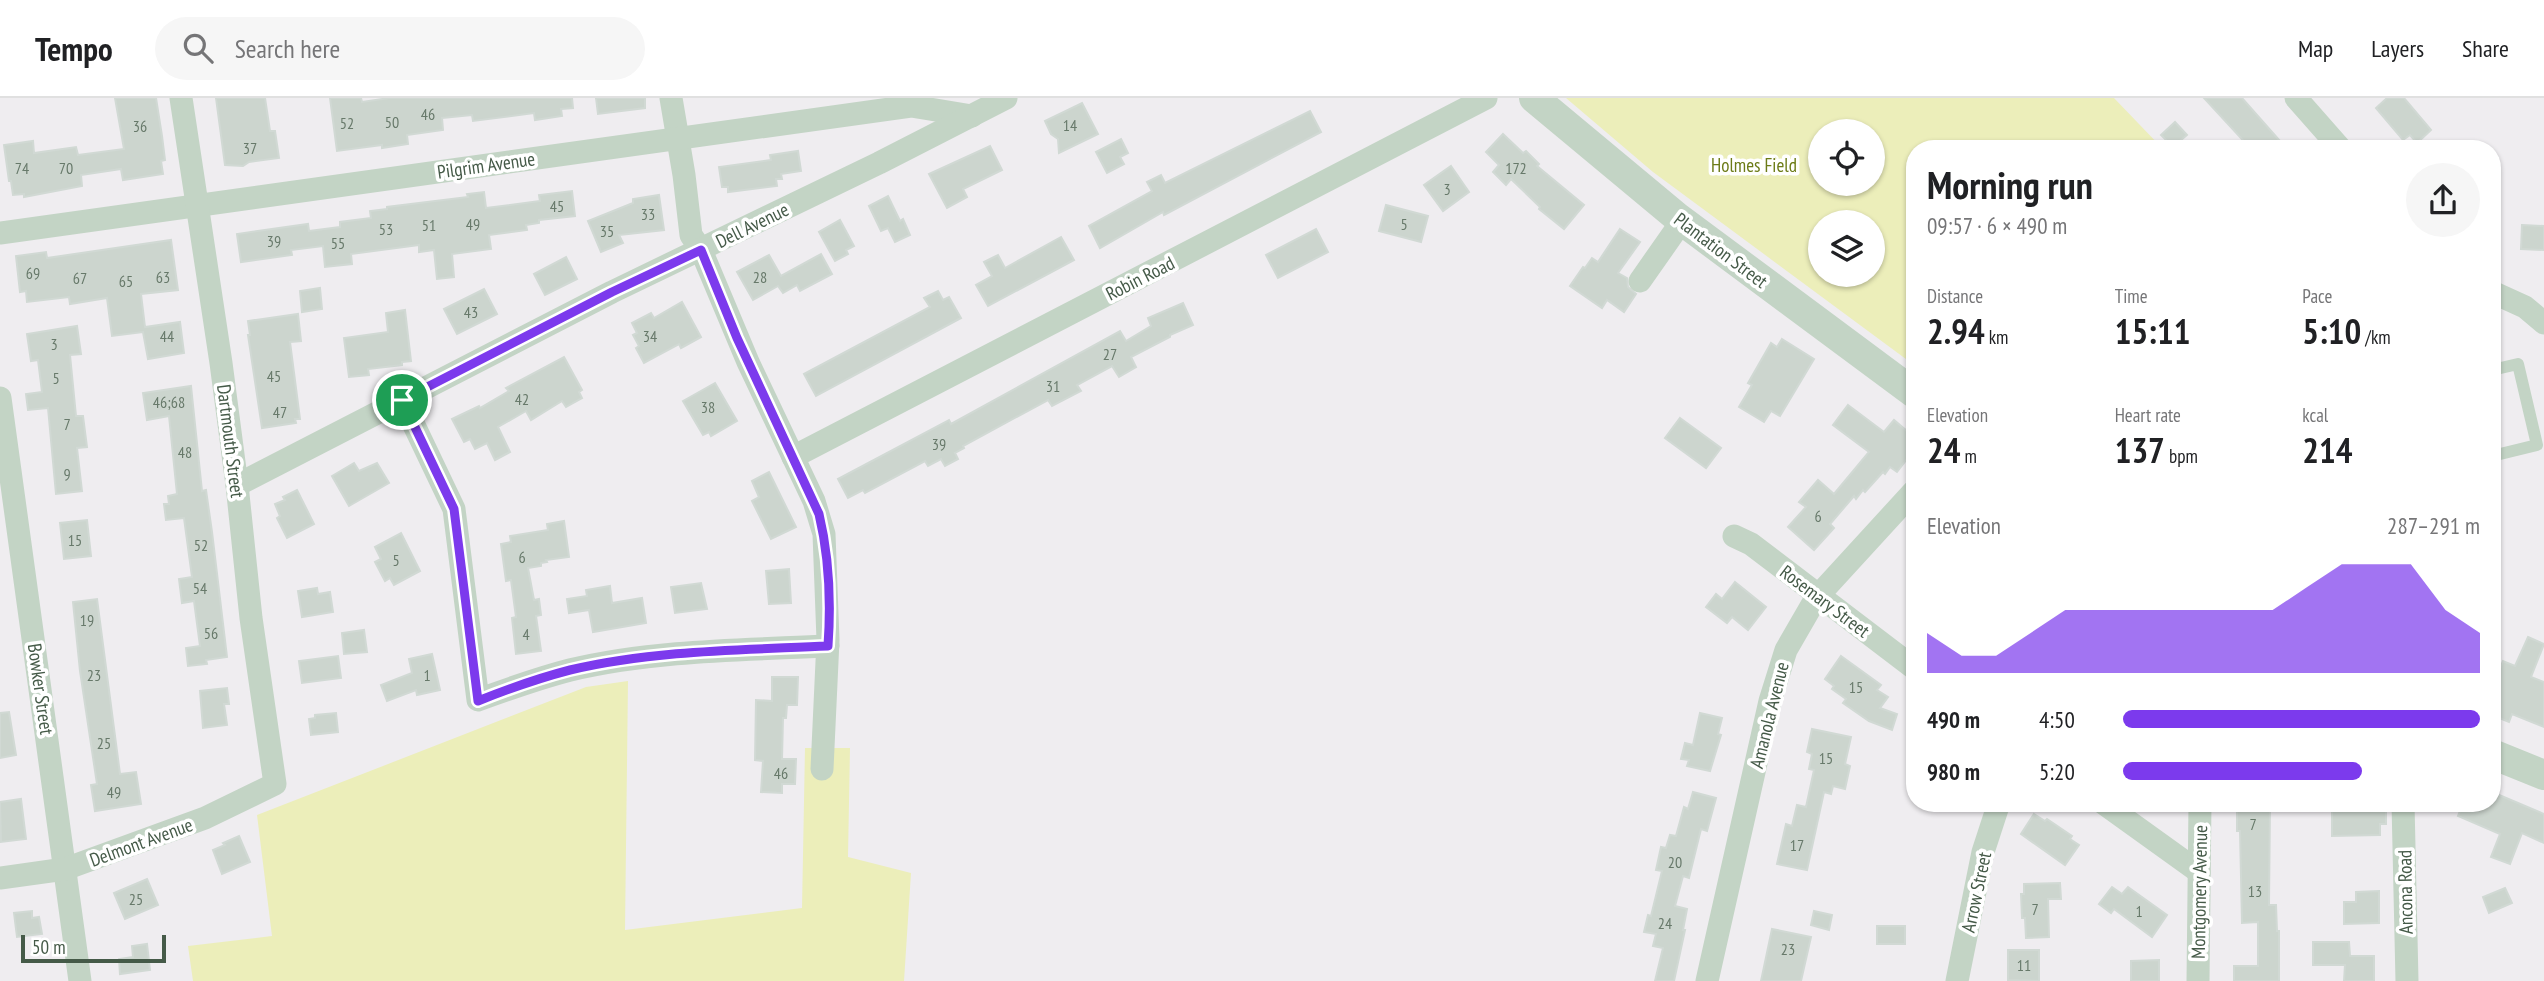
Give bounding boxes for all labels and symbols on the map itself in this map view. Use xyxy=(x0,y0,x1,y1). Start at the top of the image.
house number: 46 xyxy=(421,104,435,124)
house number: 50 xyxy=(385,112,399,132)
house number: 52 xyxy=(340,113,354,133)
house number: 14 xyxy=(1063,115,1077,135)
house number: 36 xyxy=(133,116,147,136)
house number: 37 xyxy=(243,138,257,158)
street label: Pilgrim Avenue xyxy=(436,146,537,184)
park label: Holmes Field xyxy=(1711,153,1797,177)
house number: 74 xyxy=(15,158,29,178)
house number: 70 xyxy=(59,158,73,178)
house number: 172 xyxy=(1505,158,1527,178)
house number: 3 xyxy=(1443,179,1451,199)
house number: 45 xyxy=(550,196,564,216)
street label: Dell Avenue xyxy=(712,197,793,253)
house number: 33 xyxy=(641,204,655,224)
street label: Plantation Street xyxy=(1669,207,1773,293)
house number: 49 xyxy=(466,214,480,234)
house number: 5 xyxy=(1400,214,1408,234)
house number: 51 xyxy=(422,215,436,235)
house number: 53 xyxy=(379,219,393,239)
house number: 35 xyxy=(600,221,614,241)
house number: 39 xyxy=(267,231,281,251)
house number: 55 xyxy=(331,233,345,253)
street label: Robin Road xyxy=(1102,251,1178,305)
house number: 69 xyxy=(26,263,40,283)
house number: 63 xyxy=(156,267,170,287)
house number: 28 xyxy=(753,267,767,287)
house number: 67 xyxy=(73,268,87,288)
house number: 65 xyxy=(119,271,133,291)
house number: 43 xyxy=(464,302,478,322)
house number: 44 xyxy=(160,326,174,346)
house number: 34 xyxy=(643,326,657,346)
house number: 3 xyxy=(50,334,58,354)
house number: 27 xyxy=(1103,344,1117,364)
house number: 45 xyxy=(267,366,281,386)
house number: 5 xyxy=(52,368,60,388)
pin xyxy=(372,370,432,430)
house number: 31 xyxy=(1046,376,1060,396)
street label: Dartmouth Street xyxy=(212,383,250,500)
house number: 42 xyxy=(515,389,529,409)
house number: 46;68 xyxy=(153,392,185,412)
house number: 38 xyxy=(701,397,715,417)
house number: 47 xyxy=(273,402,287,422)
house number: 7 xyxy=(63,414,71,434)
house number: 39 xyxy=(932,434,946,454)
house number: 48 xyxy=(178,442,192,462)
house number: 9 xyxy=(63,464,71,484)
house number: 6 xyxy=(1814,506,1822,526)
house number: 15 xyxy=(68,530,82,550)
house number: 52 xyxy=(194,535,208,555)
house number: 6 xyxy=(518,547,526,567)
house number: 5 xyxy=(392,550,400,570)
street label: Rosemary Street xyxy=(1775,560,1875,643)
house number: 54 xyxy=(193,578,207,598)
house number: 19 xyxy=(80,610,94,630)
house number: 56 xyxy=(204,623,218,643)
house number: 4 xyxy=(522,624,530,644)
street label: Bowker Street xyxy=(23,642,59,737)
street label: Amanola Avenue xyxy=(1744,659,1794,771)
house number: 23 xyxy=(87,665,101,685)
house number: 1 xyxy=(423,665,431,685)
house number: 15 xyxy=(1849,677,1863,697)
house number: 25 xyxy=(97,733,111,753)
house number: 15 xyxy=(1819,748,1833,768)
house number: 46 xyxy=(774,763,788,783)
house number: 49 xyxy=(107,782,121,802)
street label: Delmont Avenue xyxy=(86,812,196,872)
house number: 7 xyxy=(2249,814,2257,834)
street label: Montgomery Avenue xyxy=(2186,825,2212,959)
house number: 17 xyxy=(1790,835,1804,855)
street label: Arrow Street xyxy=(1956,849,1996,934)
street label: Ancona Road xyxy=(2392,850,2418,934)
house number: 20 xyxy=(1668,852,1682,872)
house number: 13 xyxy=(2248,881,2262,901)
house number: 25 xyxy=(129,889,143,909)
house number: 7 xyxy=(2031,899,2039,919)
house number: 1 xyxy=(2135,901,2143,921)
house number: 24 xyxy=(1658,913,1672,933)
scale bar xyxy=(21,932,166,964)
house number: 23 xyxy=(1781,939,1795,959)
house number: 11 xyxy=(2017,955,2031,975)

